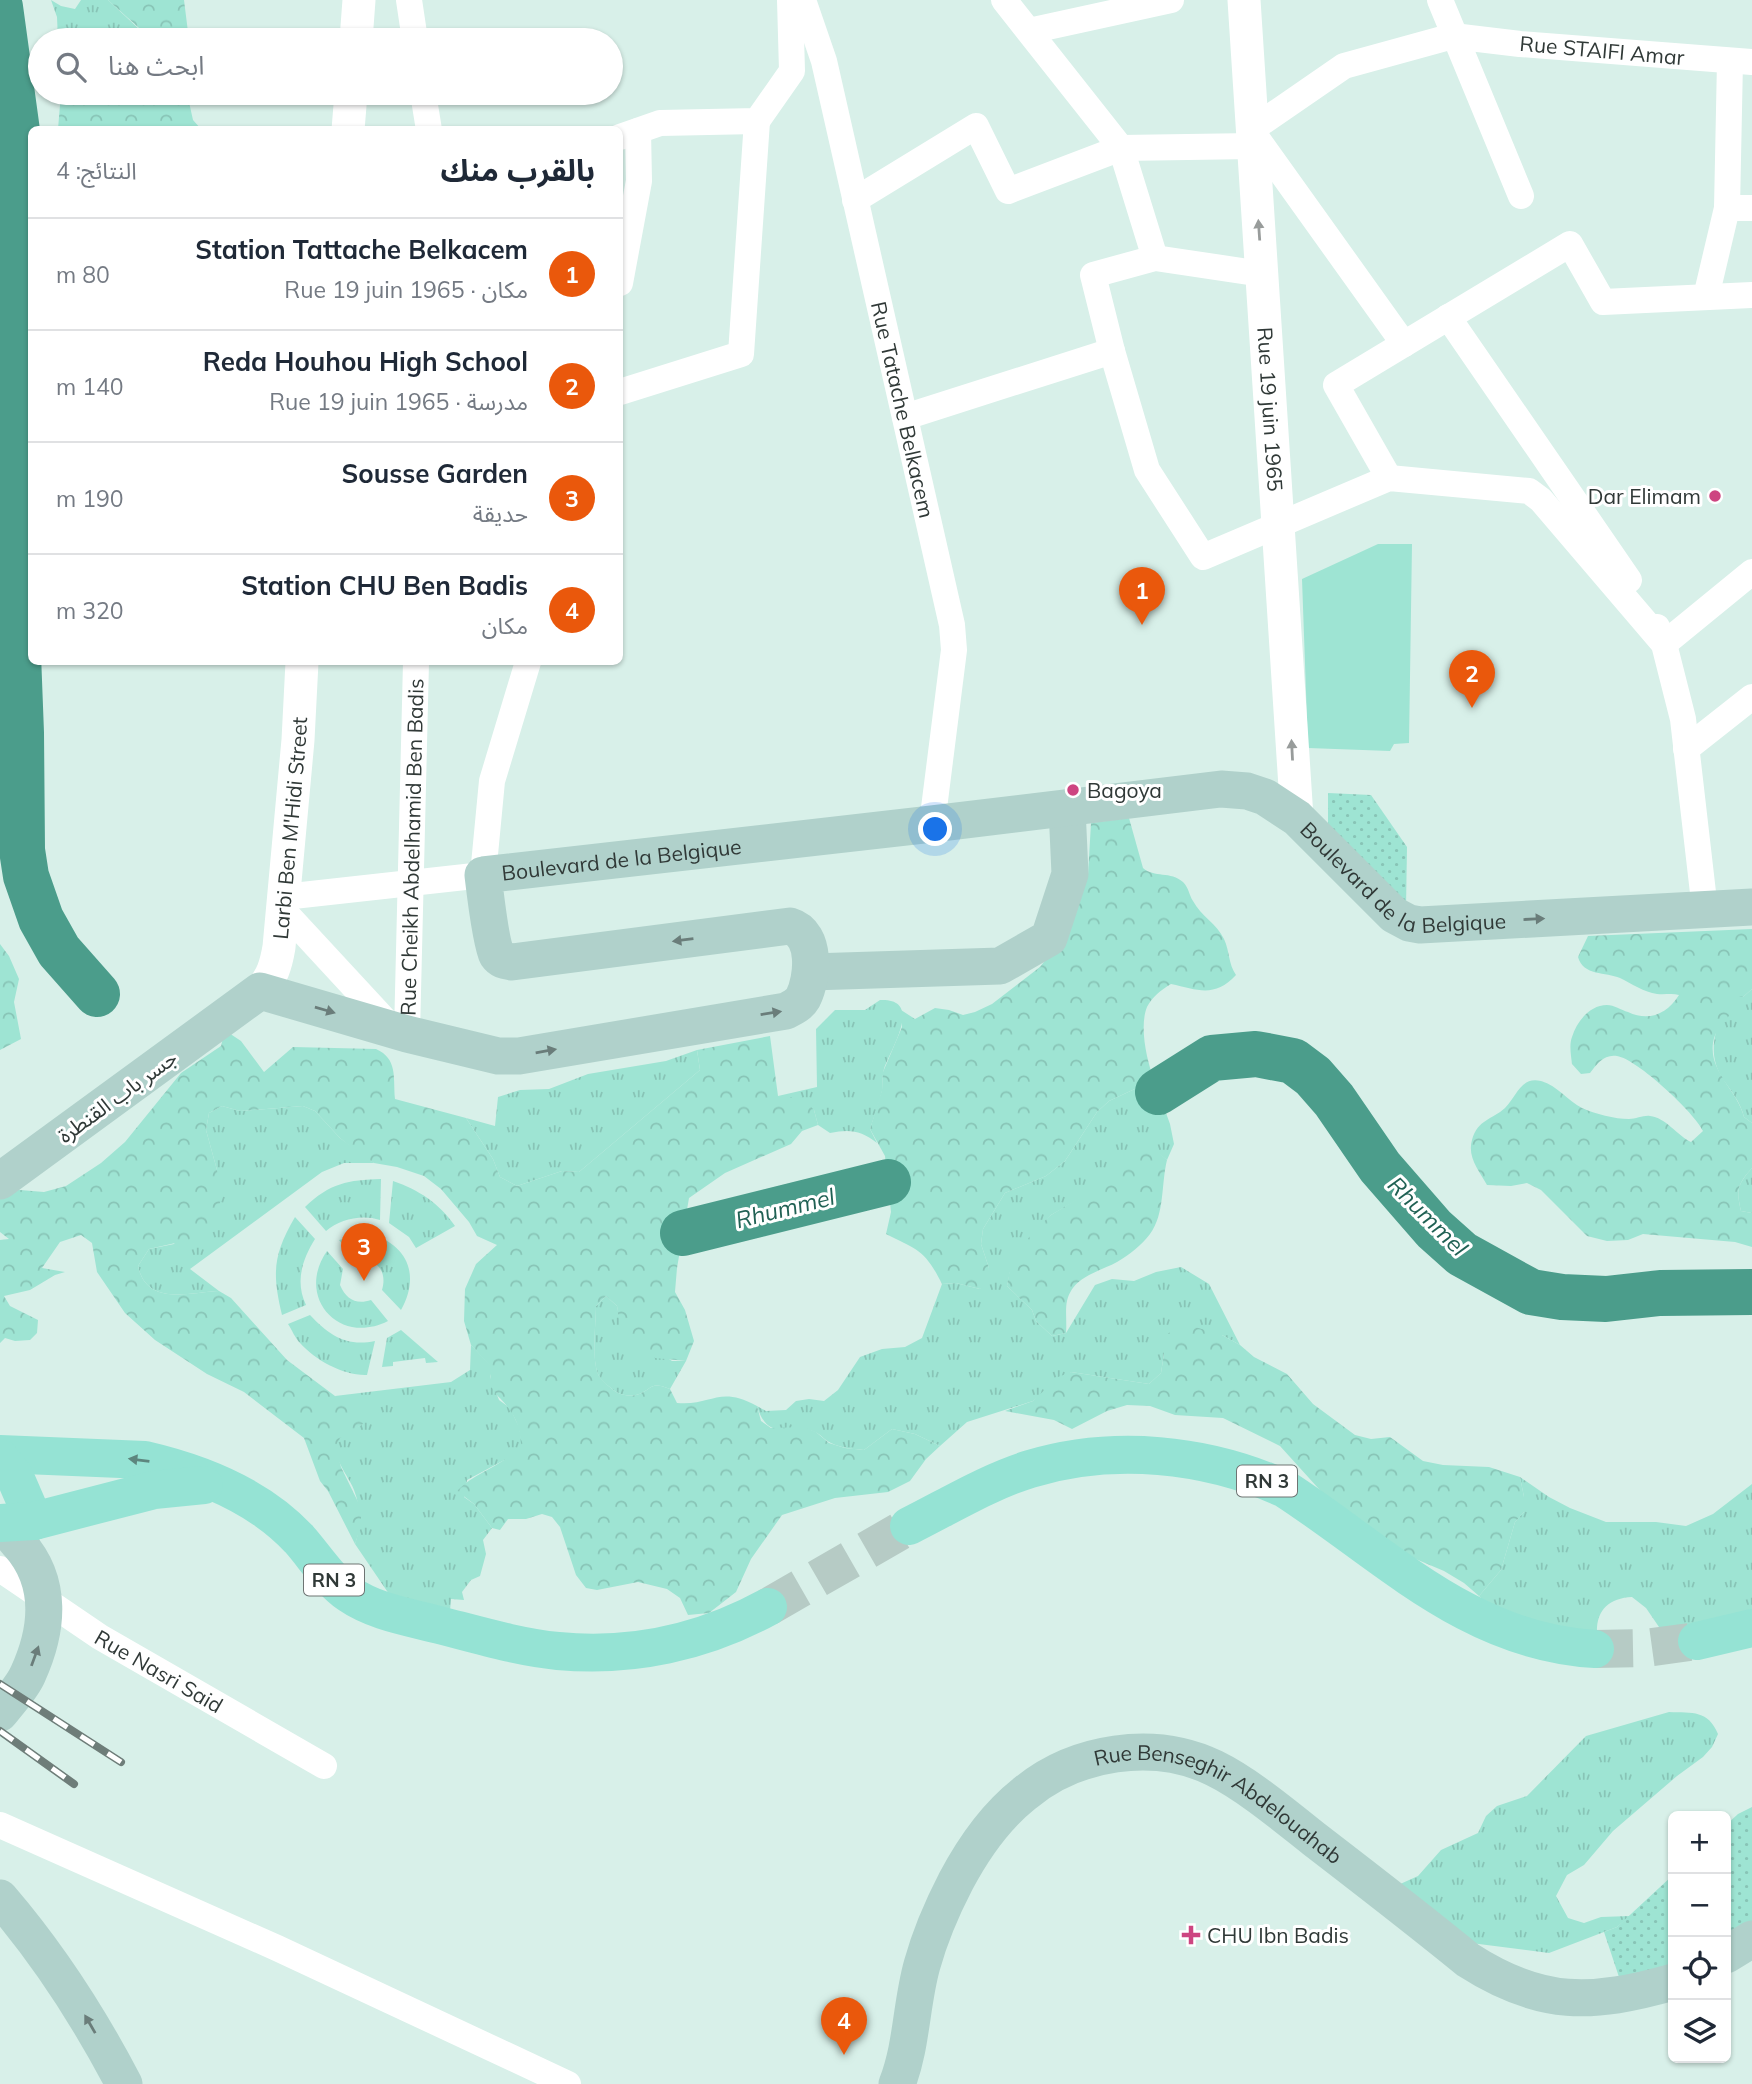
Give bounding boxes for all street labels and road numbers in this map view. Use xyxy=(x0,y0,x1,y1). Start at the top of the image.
street label: Rue STAIFI Amar xyxy=(1519,30,1686,70)
street label: Rue Tatache Belkacem xyxy=(866,299,940,520)
street label: Rue 19 juin 1965 xyxy=(1252,326,1289,492)
street label: Rue Cheikh Abdelhamid Ben Badis xyxy=(394,678,429,1016)
street label: Larbi Ben M'Hidi Street xyxy=(267,716,312,941)
street label: Boulevard de la Belgique xyxy=(1295,816,1507,938)
street label: Boulevard de la Belgique xyxy=(500,833,743,886)
street label: جسر باب القنطرة xyxy=(52,1044,182,1148)
road number: RN 3 xyxy=(1237,1466,1297,1497)
road number: RN 3 xyxy=(304,1564,364,1596)
street label: Rue Nasri Said xyxy=(90,1624,228,1718)
street label: Rue Benseghir Abdelouahab xyxy=(1091,1739,1348,1869)

